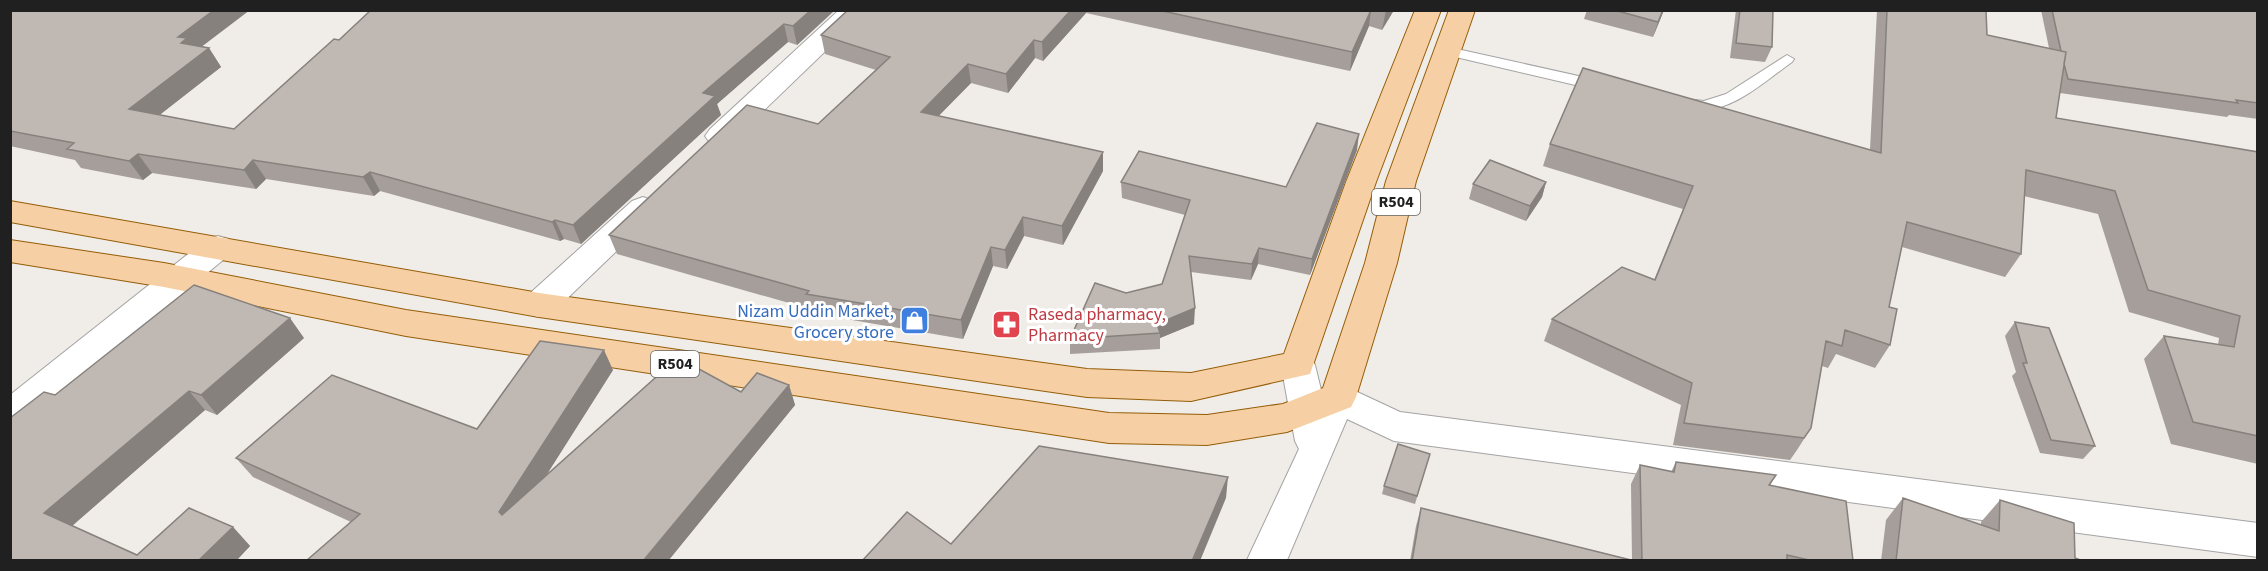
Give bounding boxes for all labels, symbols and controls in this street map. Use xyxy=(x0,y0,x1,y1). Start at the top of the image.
road number: R504 xyxy=(1372,189,1420,215)
place label: Nizam Uddin Market, Grocery store xyxy=(737,299,894,345)
place label: Raseda pharmacy, Pharmacy xyxy=(1028,302,1166,348)
shop icon: Nizam Uddin Market, Grocery store xyxy=(899,305,931,337)
pharmacy icon: Raseda pharmacy, Pharmacy xyxy=(991,308,1023,340)
road number: R504 xyxy=(651,351,699,377)

